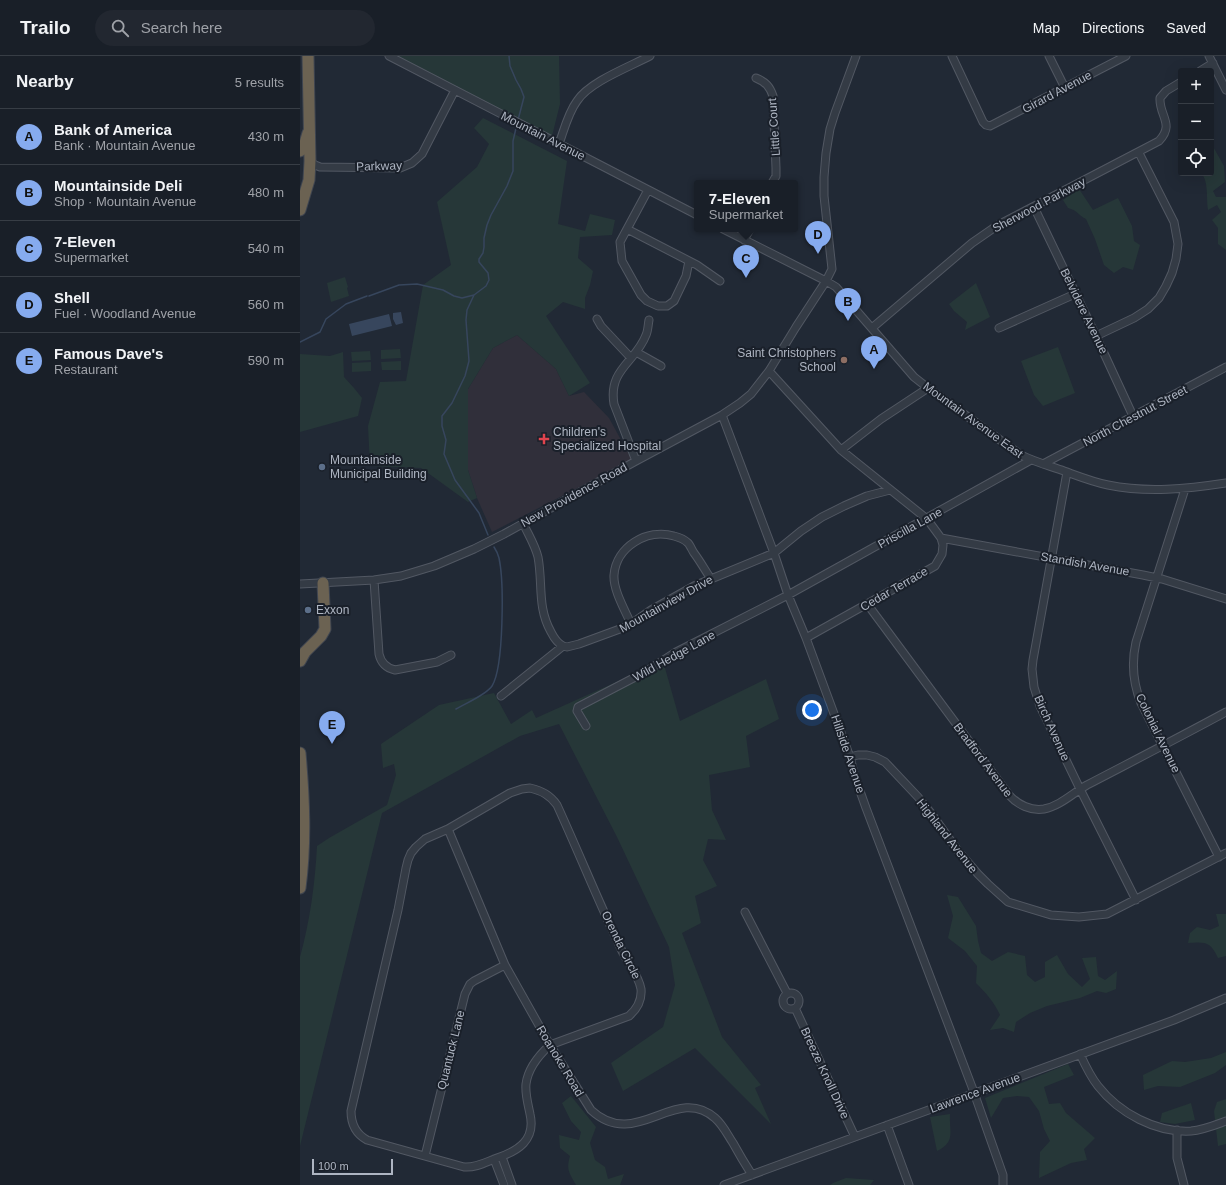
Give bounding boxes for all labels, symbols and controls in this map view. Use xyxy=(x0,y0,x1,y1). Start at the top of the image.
search box xyxy=(95,10,375,46)
text: Trailo xyxy=(20,17,71,38)
icon: search xyxy=(109,17,131,39)
text: Search here xyxy=(141,19,222,36)
text: Map xyxy=(1033,20,1060,36)
text: Directions xyxy=(1082,20,1144,36)
text: Saved xyxy=(1166,20,1206,36)
street label: Girard Avenue xyxy=(1020,68,1094,116)
map controls xyxy=(1178,68,1214,176)
button: + xyxy=(1178,68,1214,104)
text: Nearby xyxy=(16,72,74,91)
text: 5 results xyxy=(235,75,284,90)
street label: Little Court xyxy=(765,97,783,156)
button: − xyxy=(1178,104,1214,140)
street label: Mountain Avenue xyxy=(499,109,588,163)
text: Bank of America xyxy=(54,121,172,138)
text: A xyxy=(24,129,34,144)
text: 430 m xyxy=(248,129,284,144)
text: Bank · Mountain Avenue xyxy=(54,138,195,153)
button: locate xyxy=(1178,140,1214,176)
street label: Parkway xyxy=(356,158,402,174)
street label: Sherwood Parkway xyxy=(990,175,1088,235)
text: Mountainside Deli xyxy=(54,177,182,194)
popup xyxy=(694,180,798,232)
text: B xyxy=(24,185,34,200)
text: 480 m xyxy=(248,185,284,200)
text: 7-Eleven xyxy=(709,190,770,207)
text: Shop · Mountain Avenue xyxy=(54,194,196,209)
text: Supermarket xyxy=(709,207,783,222)
pin: D xyxy=(805,221,831,254)
text: 7-Eleven xyxy=(54,233,116,250)
text: C xyxy=(24,241,34,256)
text: 540 m xyxy=(248,241,284,256)
pin: C xyxy=(733,245,759,278)
text: Supermarket xyxy=(54,250,128,265)
street label: Belvidere Avenue xyxy=(1057,266,1111,356)
pin: B xyxy=(835,288,861,321)
text: Shell xyxy=(54,289,90,306)
text: D xyxy=(24,297,34,312)
text: 560 m xyxy=(248,297,284,312)
text: Fuel · Woodland Avenue xyxy=(54,306,196,321)
pin: A xyxy=(861,336,887,369)
text: Famous Dave's xyxy=(54,345,163,362)
place label: Saint Christophers School xyxy=(737,346,836,374)
text: E xyxy=(25,353,33,368)
text: 590 m xyxy=(248,353,284,368)
marker: Saint Christophers School xyxy=(839,355,849,365)
text: Restaurant xyxy=(54,362,118,377)
street label: Mountain Avenue East xyxy=(920,379,1026,461)
street label: North Chestnut Street xyxy=(1080,382,1190,449)
place label: Children's Specialized Hospital xyxy=(553,425,661,453)
marker: Children's Specialized Hospital xyxy=(538,433,550,445)
place label: Mountainside Municipal Building xyxy=(330,453,427,481)
street label: New Providence Road xyxy=(518,460,630,530)
marker: Mountainside Municipal Building xyxy=(317,462,327,472)
street label: Priscilla Lane xyxy=(875,504,945,551)
street label: Standish Avenue xyxy=(1040,549,1131,579)
street label: Cedar Terrace xyxy=(858,564,931,614)
street label: Mountainview Drive xyxy=(617,572,715,636)
place label: Exxon xyxy=(316,603,349,617)
marker: Exxon xyxy=(303,605,313,615)
street label: Wild Hedge Lane xyxy=(630,627,718,684)
street label: Colonial Avenue xyxy=(1133,691,1183,775)
street label: Birch Avenue xyxy=(1031,693,1073,763)
your location xyxy=(802,700,822,720)
pin: E xyxy=(319,711,345,744)
street label: Hillside Avenue xyxy=(828,713,868,795)
street label: Bradford Avenue xyxy=(951,720,1016,800)
street label: Highland Avenue xyxy=(914,796,981,876)
street label: Orenda Circle xyxy=(598,909,644,982)
street label: Quantuck Lane xyxy=(434,1009,468,1091)
street label: Roanoke Road xyxy=(533,1023,587,1099)
street label: Breeze Knoll Drive xyxy=(798,1025,852,1121)
street label: Lawrence Avenue xyxy=(928,1070,1022,1116)
scale bar xyxy=(312,1157,393,1176)
text: 100 m xyxy=(318,1160,349,1172)

